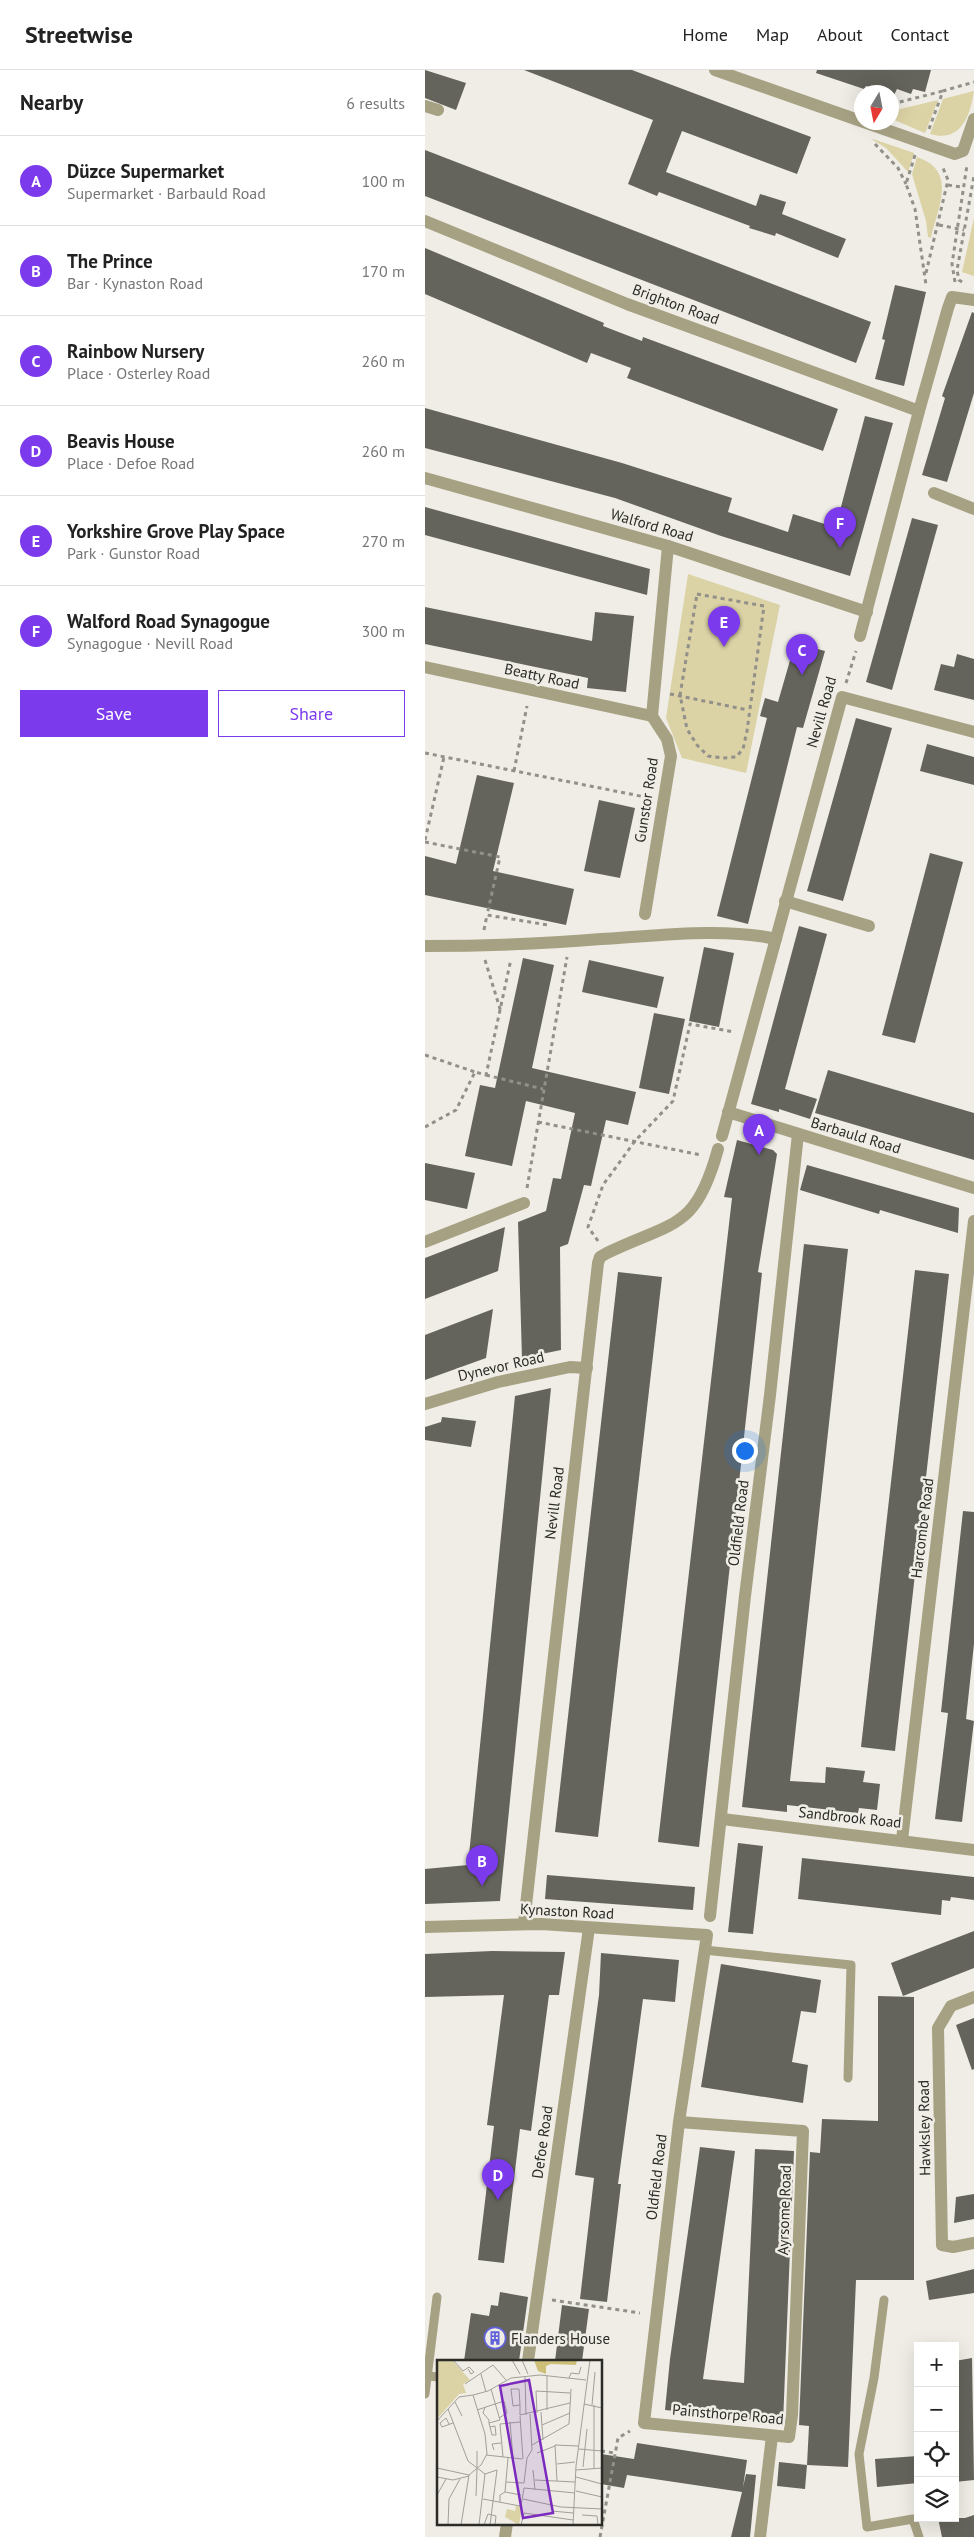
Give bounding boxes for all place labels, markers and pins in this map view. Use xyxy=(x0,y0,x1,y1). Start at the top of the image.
pin: F xyxy=(824,507,856,548)
pin: E xyxy=(708,606,740,647)
pin: C xyxy=(786,634,818,675)
pin: A xyxy=(743,1114,775,1155)
pin: B xyxy=(466,1845,498,1886)
pin: D xyxy=(482,2159,514,2200)
building icon: Flanders House xyxy=(483,2326,507,2350)
place label: Flanders House xyxy=(511,2329,610,2348)

